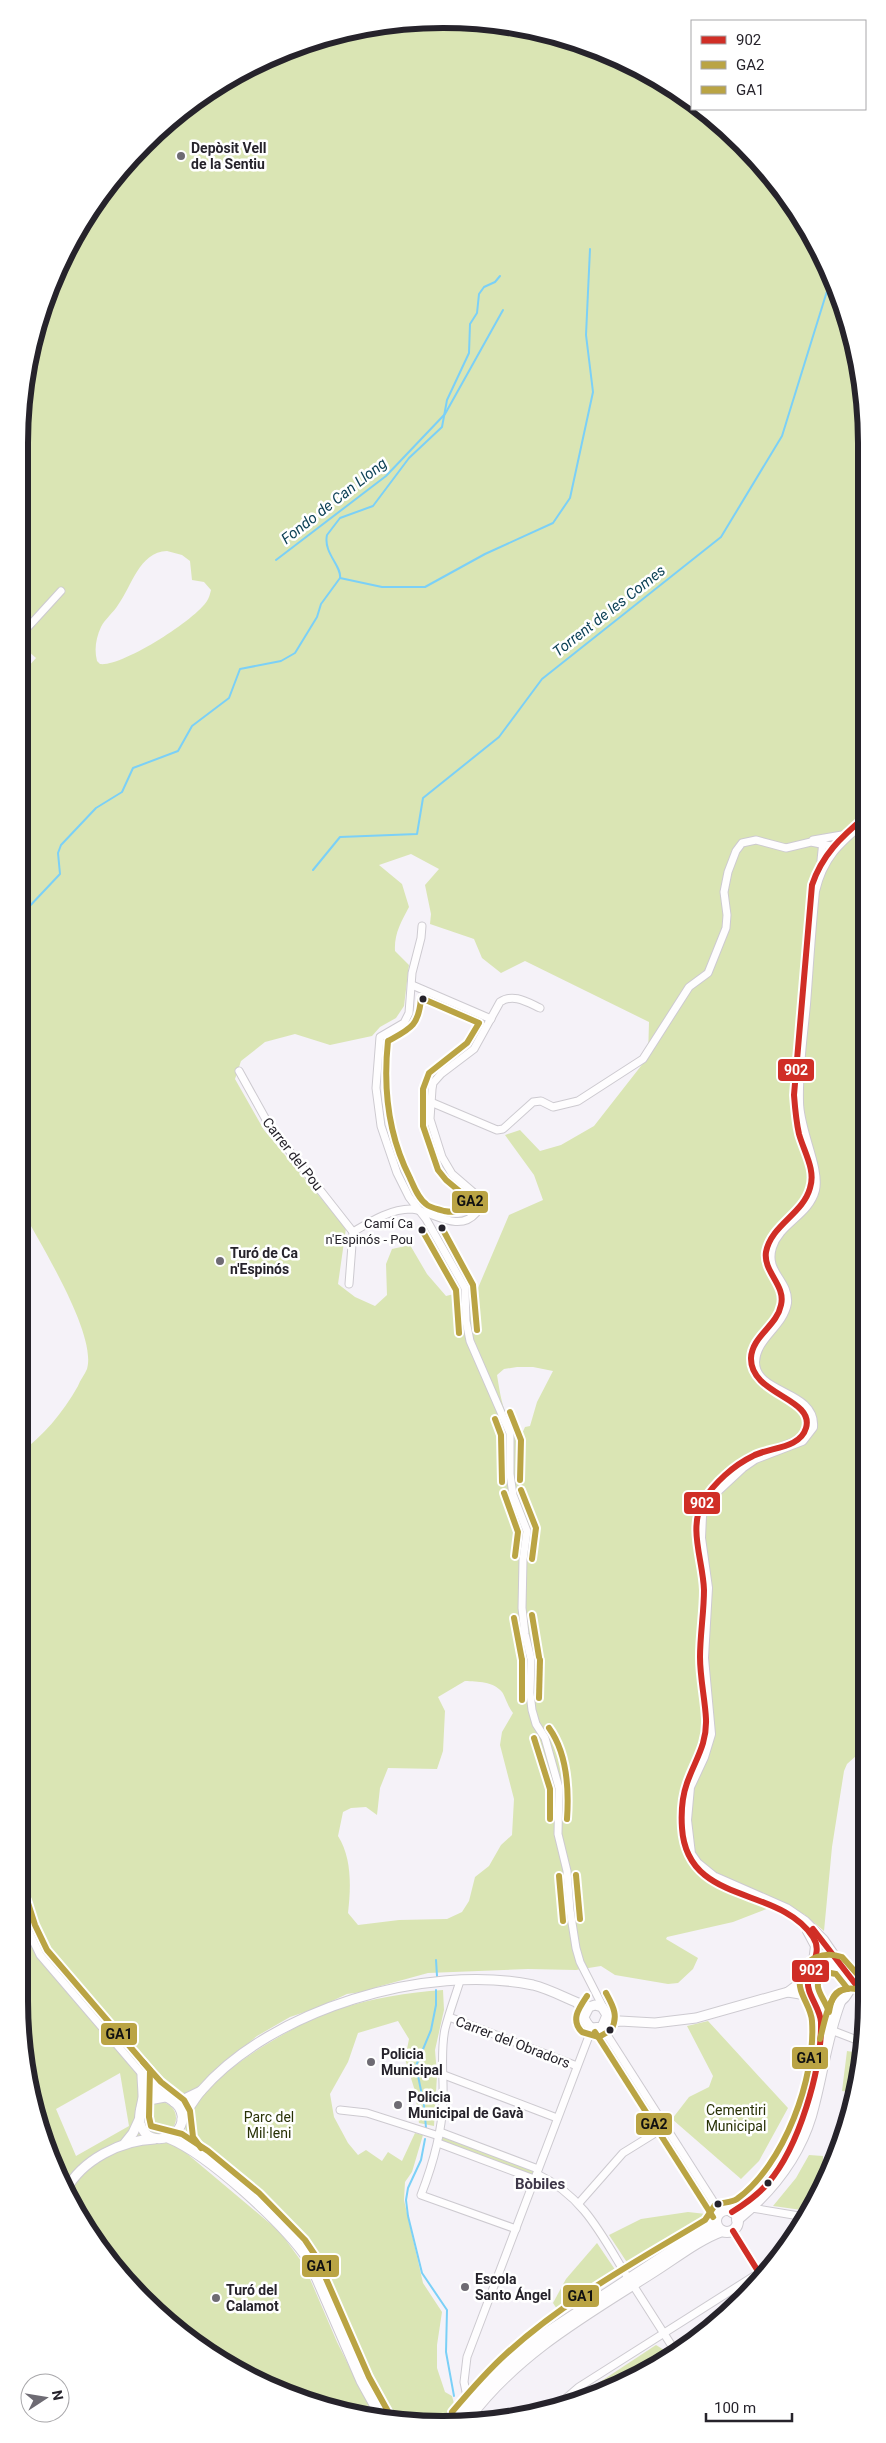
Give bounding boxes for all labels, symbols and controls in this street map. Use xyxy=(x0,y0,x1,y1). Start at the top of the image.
legend xyxy=(691,20,866,110)
text: 902 xyxy=(736,31,761,49)
text: GA2 xyxy=(736,56,764,74)
text: GA1 xyxy=(736,81,764,99)
place label: Depòsit Vell de la Sentiu xyxy=(191,140,266,172)
marker: Depòsit Vell de la Sentiu xyxy=(175,150,187,162)
water label: Fondo de Can Llong xyxy=(278,454,390,548)
water label: Torrent de les Comes xyxy=(549,561,669,661)
unlabelled marker xyxy=(418,994,428,1004)
line badge: 902 xyxy=(777,1058,815,1082)
text: 902 xyxy=(784,1062,808,1078)
street label: Carrer del Pou xyxy=(259,1114,327,1194)
line badge: GA2 xyxy=(451,1190,489,1214)
text: GA2 xyxy=(457,1193,483,1209)
place label: Camí Ca n'Espinós - Pou xyxy=(326,1216,413,1247)
unlabelled marker xyxy=(437,1223,447,1233)
marker: Camí Ca n'Espinós - Pou xyxy=(417,1225,427,1235)
place label: Turó de Ca n'Espinós xyxy=(230,1245,298,1277)
marker: Turó de Ca n'Espinós xyxy=(214,1255,226,1267)
line badge: 902 xyxy=(683,1491,721,1515)
text: 902 xyxy=(690,1495,714,1511)
line badge: 902 xyxy=(791,1959,830,1983)
text: 902 xyxy=(799,1962,823,1978)
street label: Carrer del Obradors xyxy=(453,2013,573,2071)
line badge: GA1 xyxy=(100,2022,138,2046)
unlabelled marker xyxy=(605,2025,615,2035)
text: GA1 xyxy=(106,2026,132,2042)
place label: Policia Municipal xyxy=(381,2046,443,2078)
line badge: GA1 xyxy=(791,2046,829,2070)
text: GA1 xyxy=(797,2050,823,2066)
marker: Policia Municipal xyxy=(365,2056,377,2068)
place label: Policia Municipal de Gavà xyxy=(408,2089,524,2121)
marker: Policia Municipal de Gavà xyxy=(392,2099,404,2111)
park label: Cementiri Municipal xyxy=(706,2102,766,2134)
park label: Parc del Mil·leni xyxy=(244,2109,294,2141)
line badge: GA2 xyxy=(635,2112,673,2136)
text: GA2 xyxy=(641,2116,667,2132)
district label: Bòbiles xyxy=(515,2175,565,2193)
unlabelled marker xyxy=(763,2178,773,2188)
unlabelled marker xyxy=(713,2199,723,2209)
line badge: GA1 xyxy=(301,2254,340,2278)
text: GA1 xyxy=(307,2258,333,2274)
place label: Escola Santo Ángel xyxy=(475,2271,551,2303)
marker: Escola Santo Ángel xyxy=(459,2281,471,2293)
place label: Turó del Calamot xyxy=(226,2282,279,2314)
line badge: GA1 xyxy=(562,2284,600,2308)
text: GA1 xyxy=(568,2288,594,2304)
marker: Turó del Calamot xyxy=(210,2292,222,2304)
north arrow xyxy=(20,2373,70,2423)
text: N xyxy=(49,2389,67,2402)
scale bar xyxy=(706,2390,792,2422)
text: 100 m xyxy=(714,2399,756,2417)

